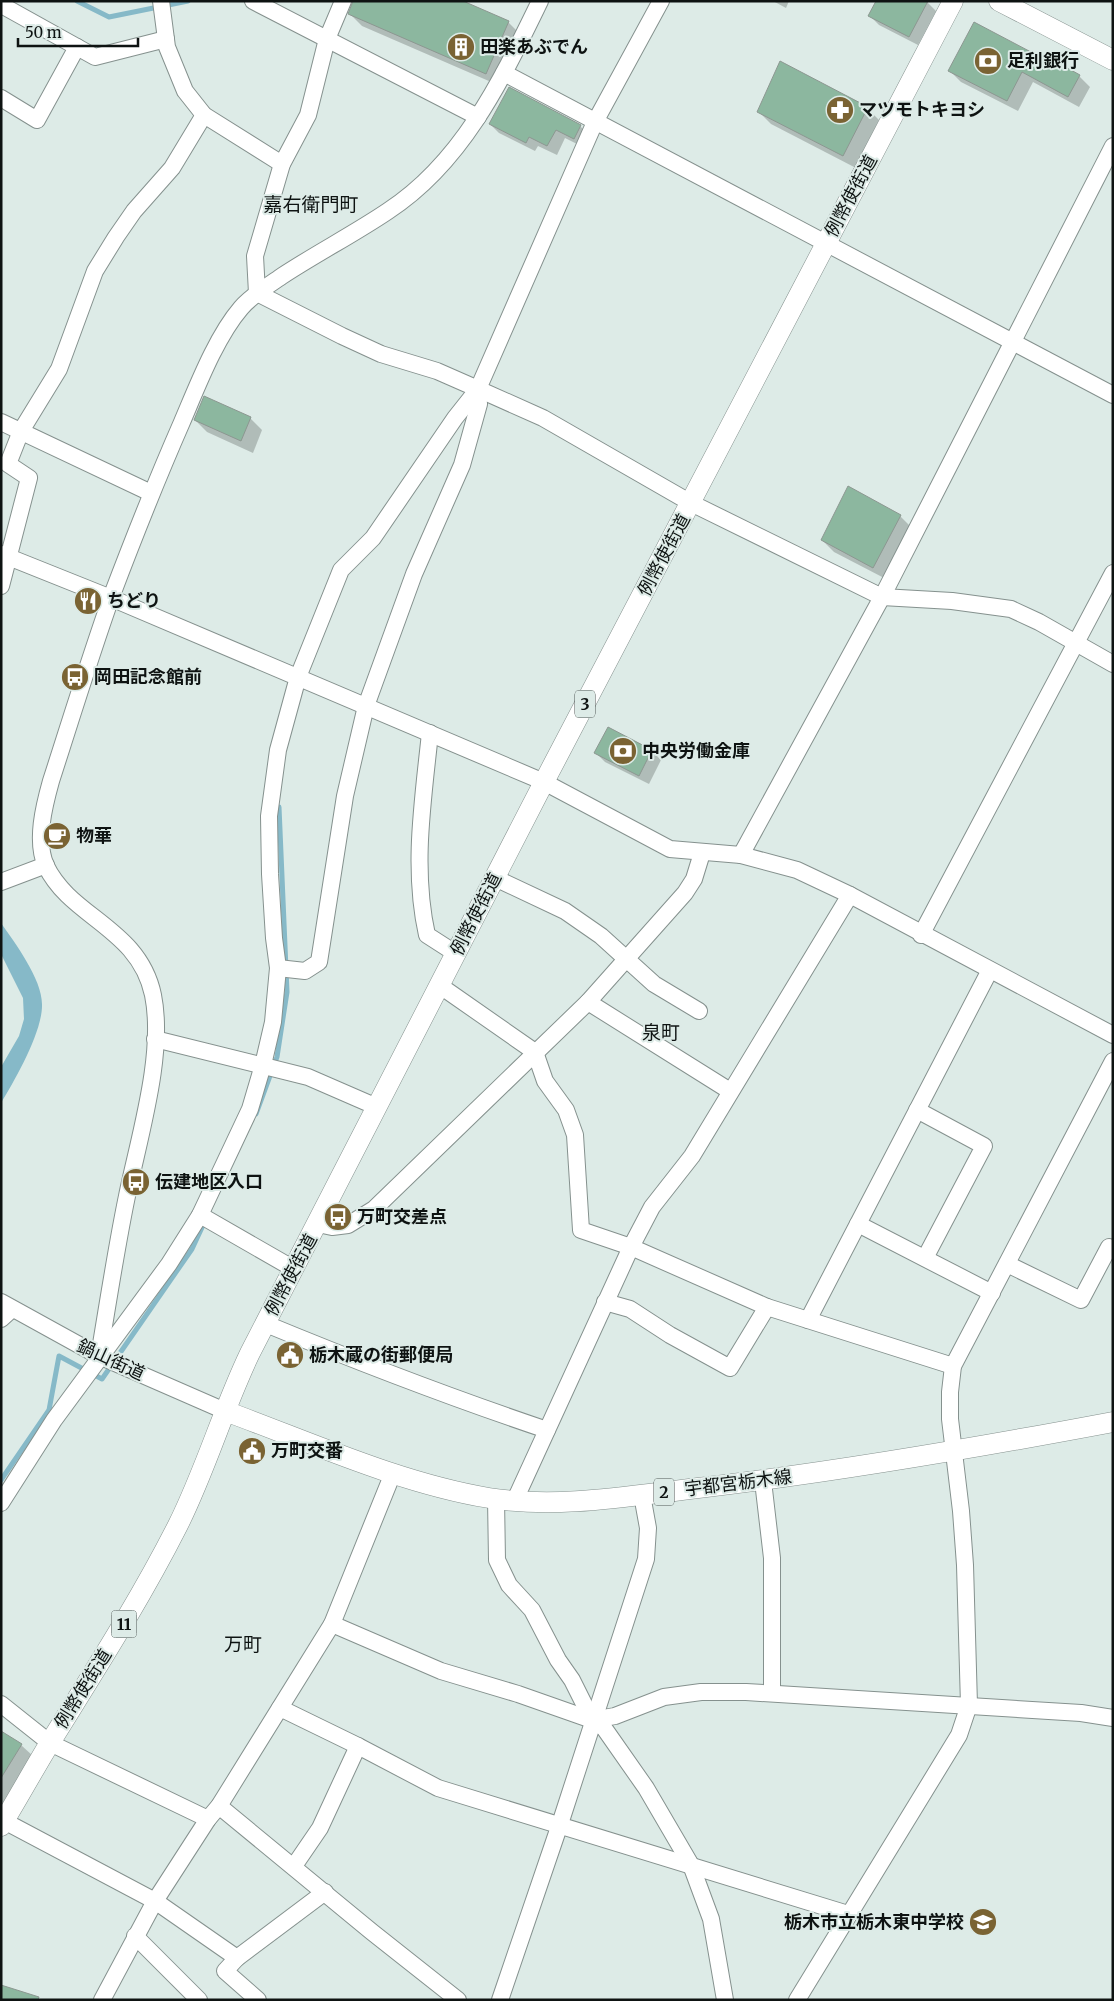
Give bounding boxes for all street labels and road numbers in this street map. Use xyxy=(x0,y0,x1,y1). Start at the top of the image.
street label: 例幣使街道 xyxy=(819,151,882,241)
street label: 例幣使街道 xyxy=(632,510,695,600)
road number: 3 xyxy=(575,691,595,718)
street label: 例幣使街道 xyxy=(445,868,506,959)
street label: 例幣使街道 xyxy=(259,1230,322,1320)
street label: 鍋山街道 xyxy=(74,1334,149,1385)
street label: 宇都宮栃木線 xyxy=(683,1465,793,1500)
road number: 2 xyxy=(654,1478,674,1505)
road number: 11 xyxy=(112,1610,136,1638)
street label: 例幣使街道 xyxy=(49,1644,116,1733)

